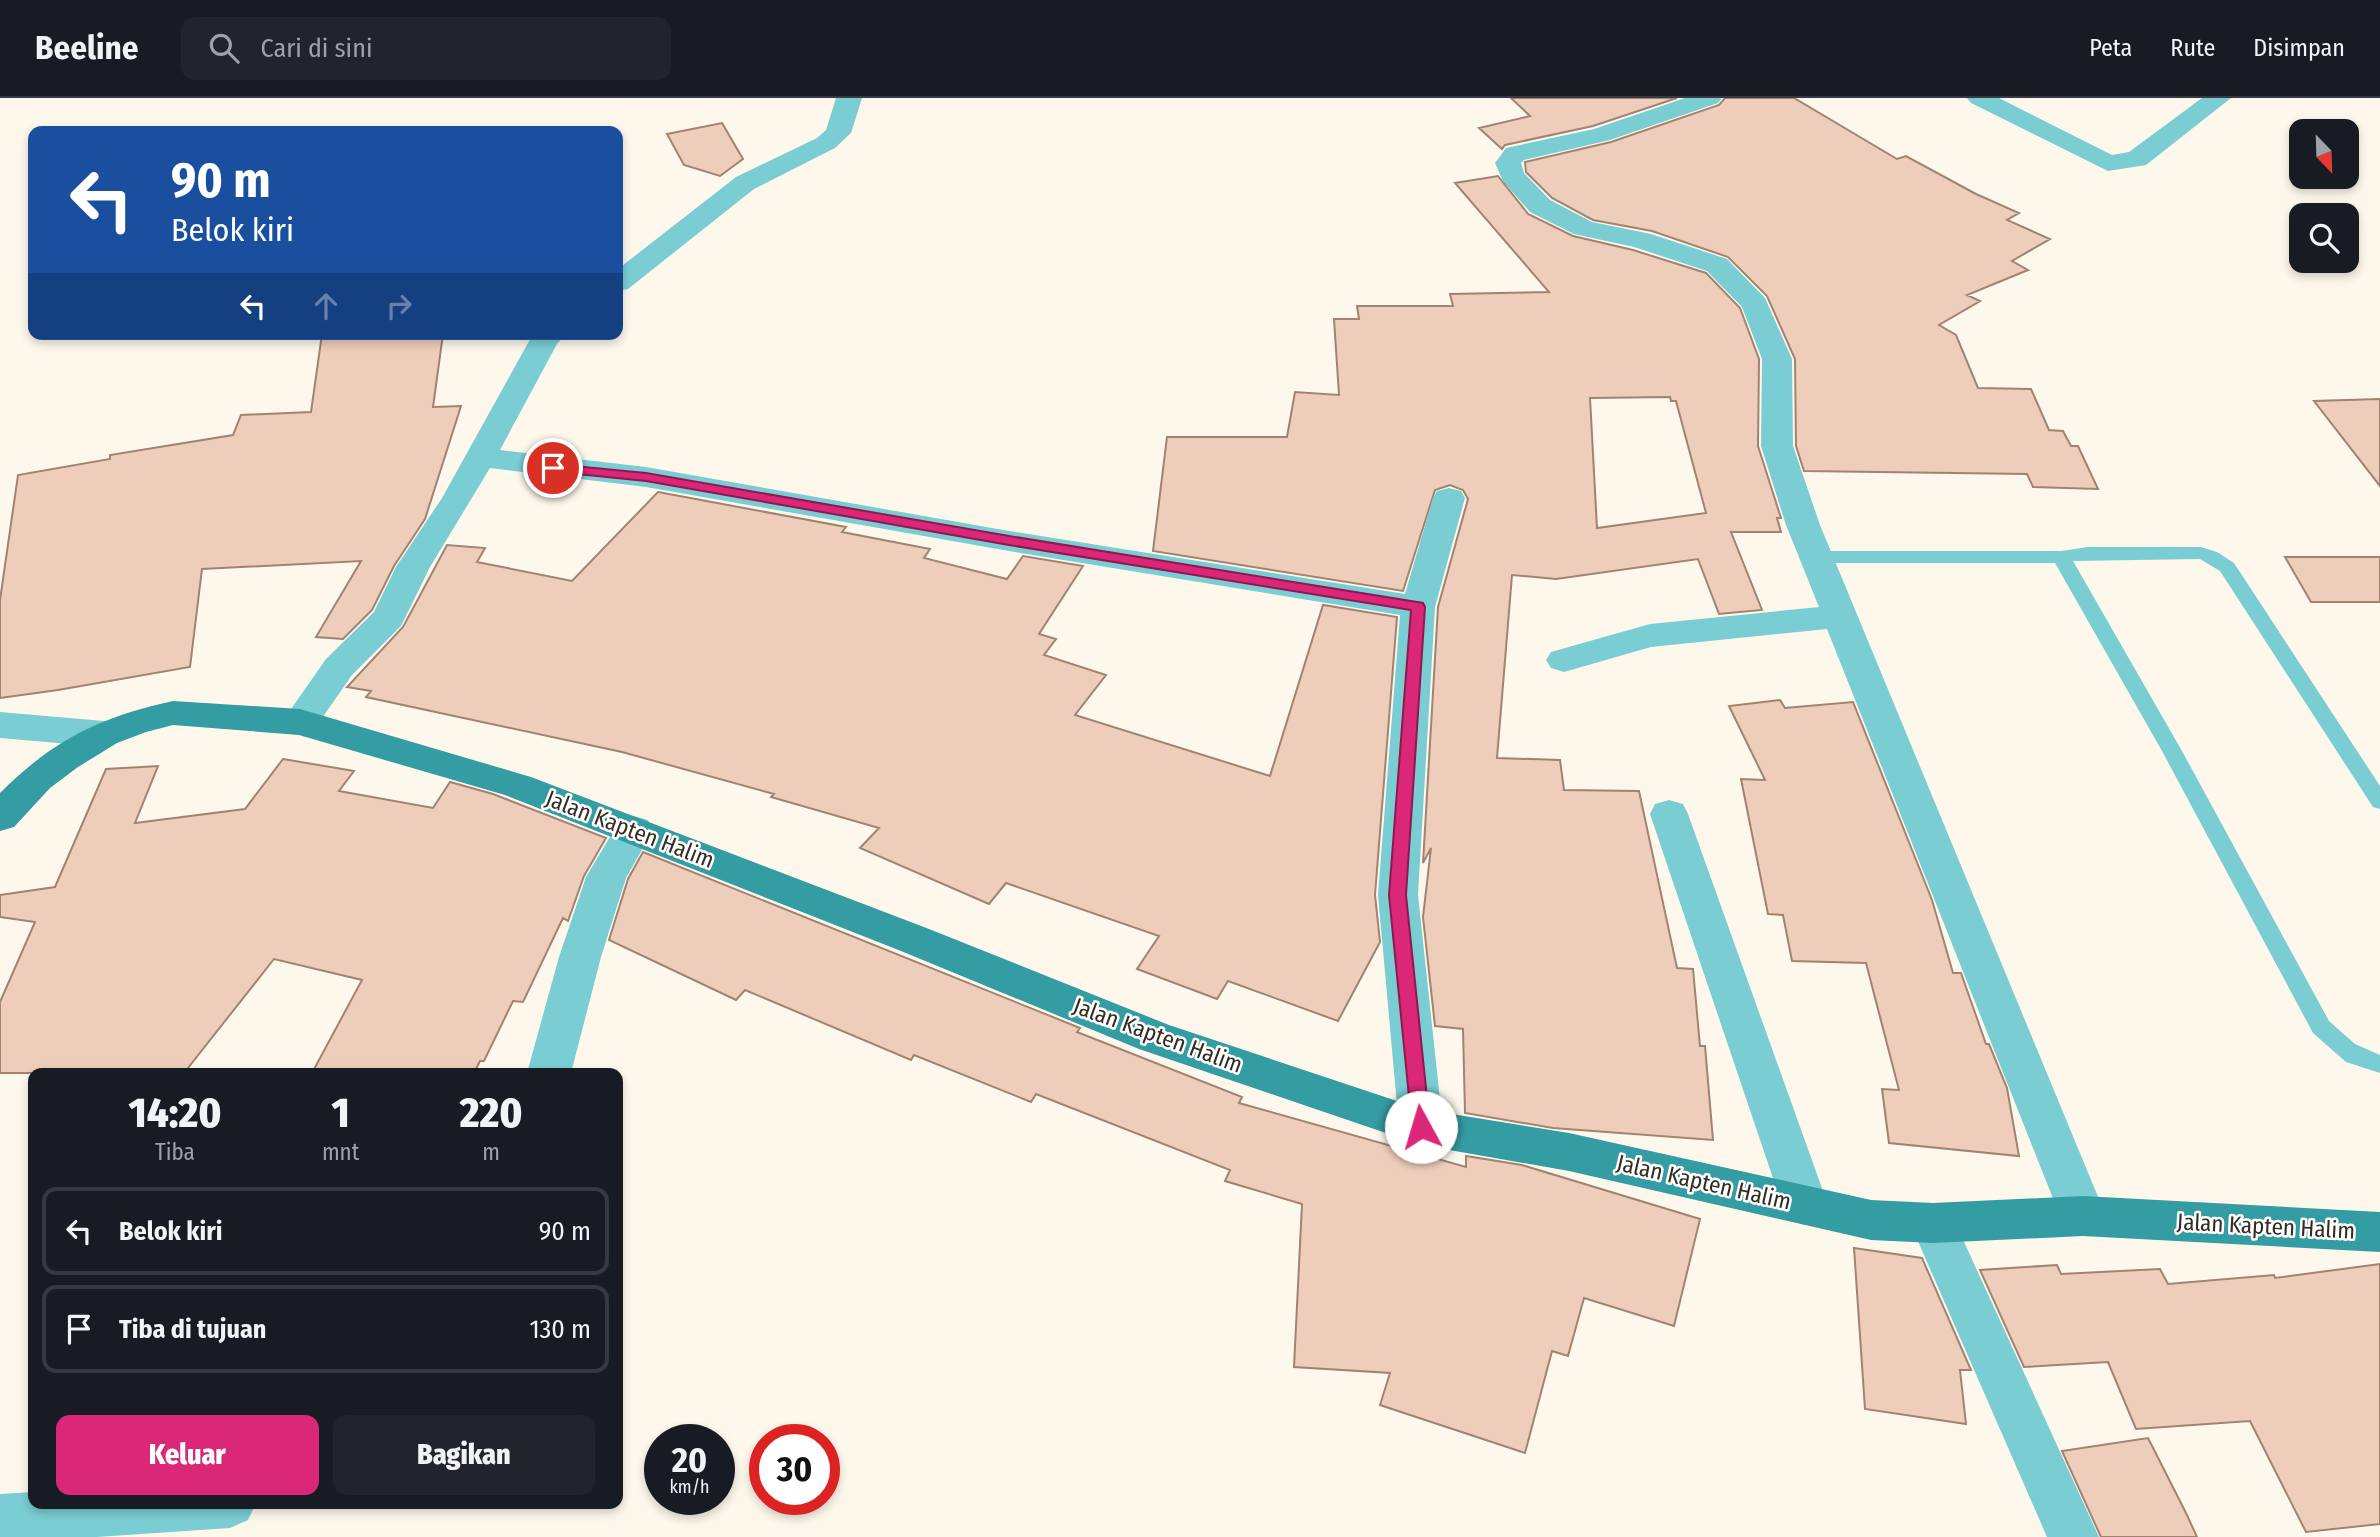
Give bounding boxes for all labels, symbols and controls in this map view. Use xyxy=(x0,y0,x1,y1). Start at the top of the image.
search box xyxy=(181,17,671,80)
text: Beeline xyxy=(35,28,139,68)
icon: search xyxy=(205,29,243,67)
text: Cari di sini xyxy=(261,33,372,64)
text: Peta xyxy=(2089,34,2132,62)
text: Rute xyxy=(2170,34,2215,62)
text: Disimpan xyxy=(2253,34,2345,62)
north arrow xyxy=(2289,119,2359,189)
map controls xyxy=(2289,119,2359,273)
text: 90 m xyxy=(171,151,271,210)
icon: left xyxy=(56,154,147,245)
button: search xyxy=(2289,203,2359,273)
text: Belok kiri xyxy=(171,211,294,249)
icon: left xyxy=(234,287,272,325)
icon: ahead xyxy=(307,287,345,325)
icon: right xyxy=(380,287,418,325)
pin xyxy=(523,438,583,498)
icon: arrive xyxy=(534,449,572,487)
street label: Jalan Kapten Halim xyxy=(542,784,718,874)
street label: Jalan Kapten Halim xyxy=(1069,991,1247,1079)
text: 14:20 xyxy=(129,1088,221,1138)
text: 1 xyxy=(331,1088,350,1138)
text: 220 xyxy=(460,1088,523,1138)
position arrow xyxy=(1384,1090,1458,1164)
text: Tiba xyxy=(155,1138,195,1166)
text: mnt xyxy=(322,1138,359,1166)
text: m xyxy=(482,1138,500,1166)
street label: Jalan Kapten Halim xyxy=(1614,1148,1794,1216)
street label: Jalan Kapten Halim xyxy=(2176,1207,2356,1245)
icon: left xyxy=(60,1212,98,1250)
text: Belok kiri xyxy=(119,1216,222,1247)
text: 90 m xyxy=(539,1216,591,1247)
icon: arrive xyxy=(60,1310,98,1348)
text: Tiba di tujuan xyxy=(119,1314,266,1345)
text: 130 m xyxy=(529,1314,591,1345)
button: Keluar xyxy=(56,1415,319,1495)
button: Bagikan xyxy=(333,1415,595,1495)
speed limit sign: 30 xyxy=(749,1424,840,1515)
text: 20 xyxy=(672,1439,707,1481)
text: km/h xyxy=(669,1476,710,1498)

